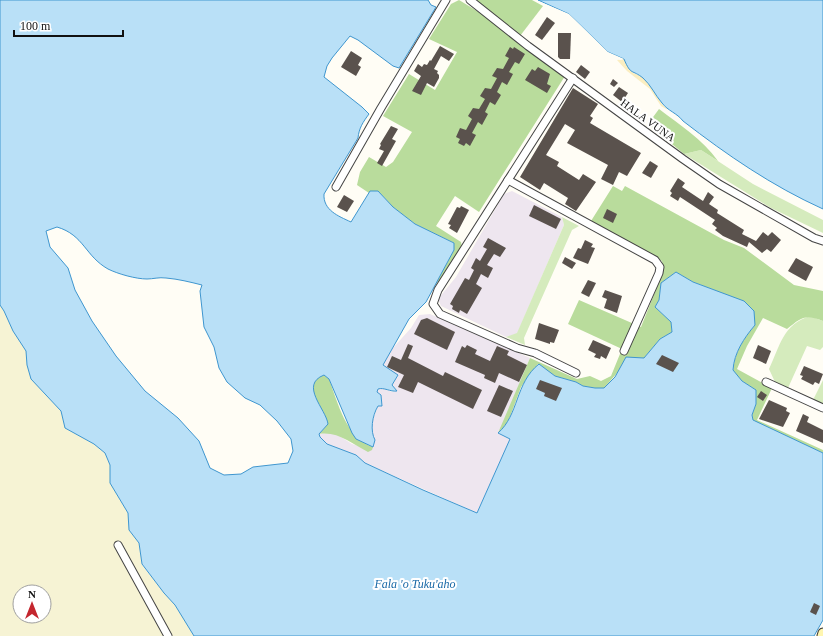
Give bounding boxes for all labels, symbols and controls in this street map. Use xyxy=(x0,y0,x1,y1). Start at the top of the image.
scale bar xyxy=(14,12,123,38)
text: 100 m xyxy=(20,19,51,33)
street label: HALA VUNA xyxy=(618,96,678,144)
water label: Fala 'o Tuku'aho xyxy=(373,577,456,591)
north arrow xyxy=(12,584,52,624)
text: N xyxy=(28,588,36,600)

